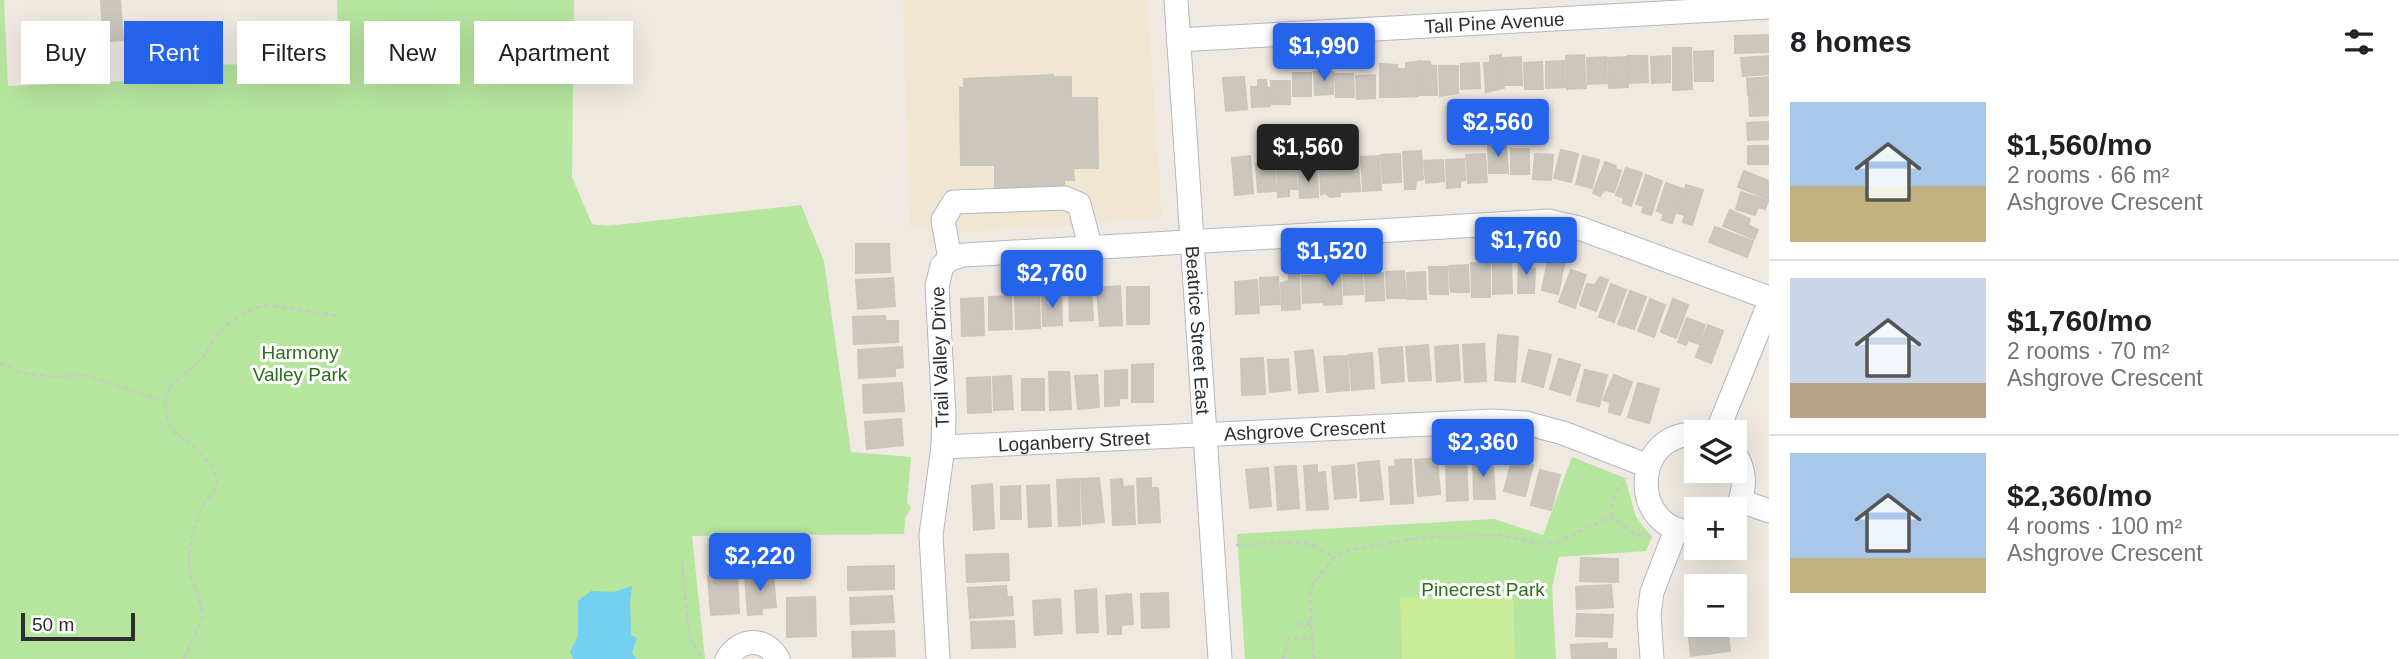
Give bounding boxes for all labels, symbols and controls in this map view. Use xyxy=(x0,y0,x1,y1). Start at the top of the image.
street label: Tall Pine Avenue xyxy=(1424,8,1565,37)
chip: Buy xyxy=(21,21,110,84)
chip: Rent xyxy=(124,21,223,84)
chip: Filters xyxy=(237,21,350,84)
chip: New xyxy=(364,21,460,84)
chip: Apartment xyxy=(474,21,633,84)
icon: filters xyxy=(2340,23,2378,61)
pin: $1,990 xyxy=(1267,24,1381,83)
text: 8 homes xyxy=(1790,25,1912,58)
text: $1,990 xyxy=(1289,33,1359,59)
pin: $2,560 xyxy=(1441,100,1555,159)
text: $2,560 xyxy=(1463,109,1533,135)
pin: $1,560 xyxy=(1251,124,1365,184)
text: $1,560/mo xyxy=(2007,128,2152,161)
icon: home xyxy=(1846,130,1930,214)
text: $1,560 xyxy=(1273,134,1343,160)
text: 2 rooms · 66 m² xyxy=(2007,162,2169,188)
text: Ashgrove Crescent xyxy=(2007,189,2203,215)
pin: $1,760 xyxy=(1469,218,1583,277)
text: $1,760 xyxy=(1491,227,1561,253)
pin: $1,520 xyxy=(1275,229,1389,288)
text: $1,520 xyxy=(1297,238,1367,264)
street label: Beatrice Street East xyxy=(1182,245,1214,416)
pin: $2,760 xyxy=(995,250,1109,310)
text: $2,760 xyxy=(1017,260,1087,286)
street label: Trail Valley Drive xyxy=(927,286,953,428)
text: $1,760/mo xyxy=(2007,304,2152,337)
icon: home xyxy=(1846,306,1930,390)
text: 2 rooms · 70 m² xyxy=(2007,338,2169,364)
park label: Harmony Valley Park xyxy=(253,342,348,385)
text: Ashgrove Crescent xyxy=(2007,365,2203,391)
street label: Ashgrove Crescent xyxy=(1223,416,1387,444)
pin: $2,360 xyxy=(1426,420,1540,479)
map controls xyxy=(1684,420,1747,637)
button: layers xyxy=(1684,420,1747,483)
street label: Loganberry Street xyxy=(997,427,1151,455)
text: $2,360 xyxy=(1448,429,1518,455)
text: $2,360/mo xyxy=(2007,479,2152,512)
icon: home xyxy=(1846,481,1930,565)
button: + xyxy=(1684,497,1747,560)
text: 4 rooms · 100 m² xyxy=(2007,513,2182,539)
pin: $2,220 xyxy=(703,534,817,593)
text: Ashgrove Crescent xyxy=(2007,540,2203,566)
text: $2,220 xyxy=(725,543,795,569)
button: − xyxy=(1684,574,1747,637)
park label: Pinecrest Park xyxy=(1421,579,1545,600)
scale bar xyxy=(21,610,135,642)
text: 50 m xyxy=(32,614,74,635)

